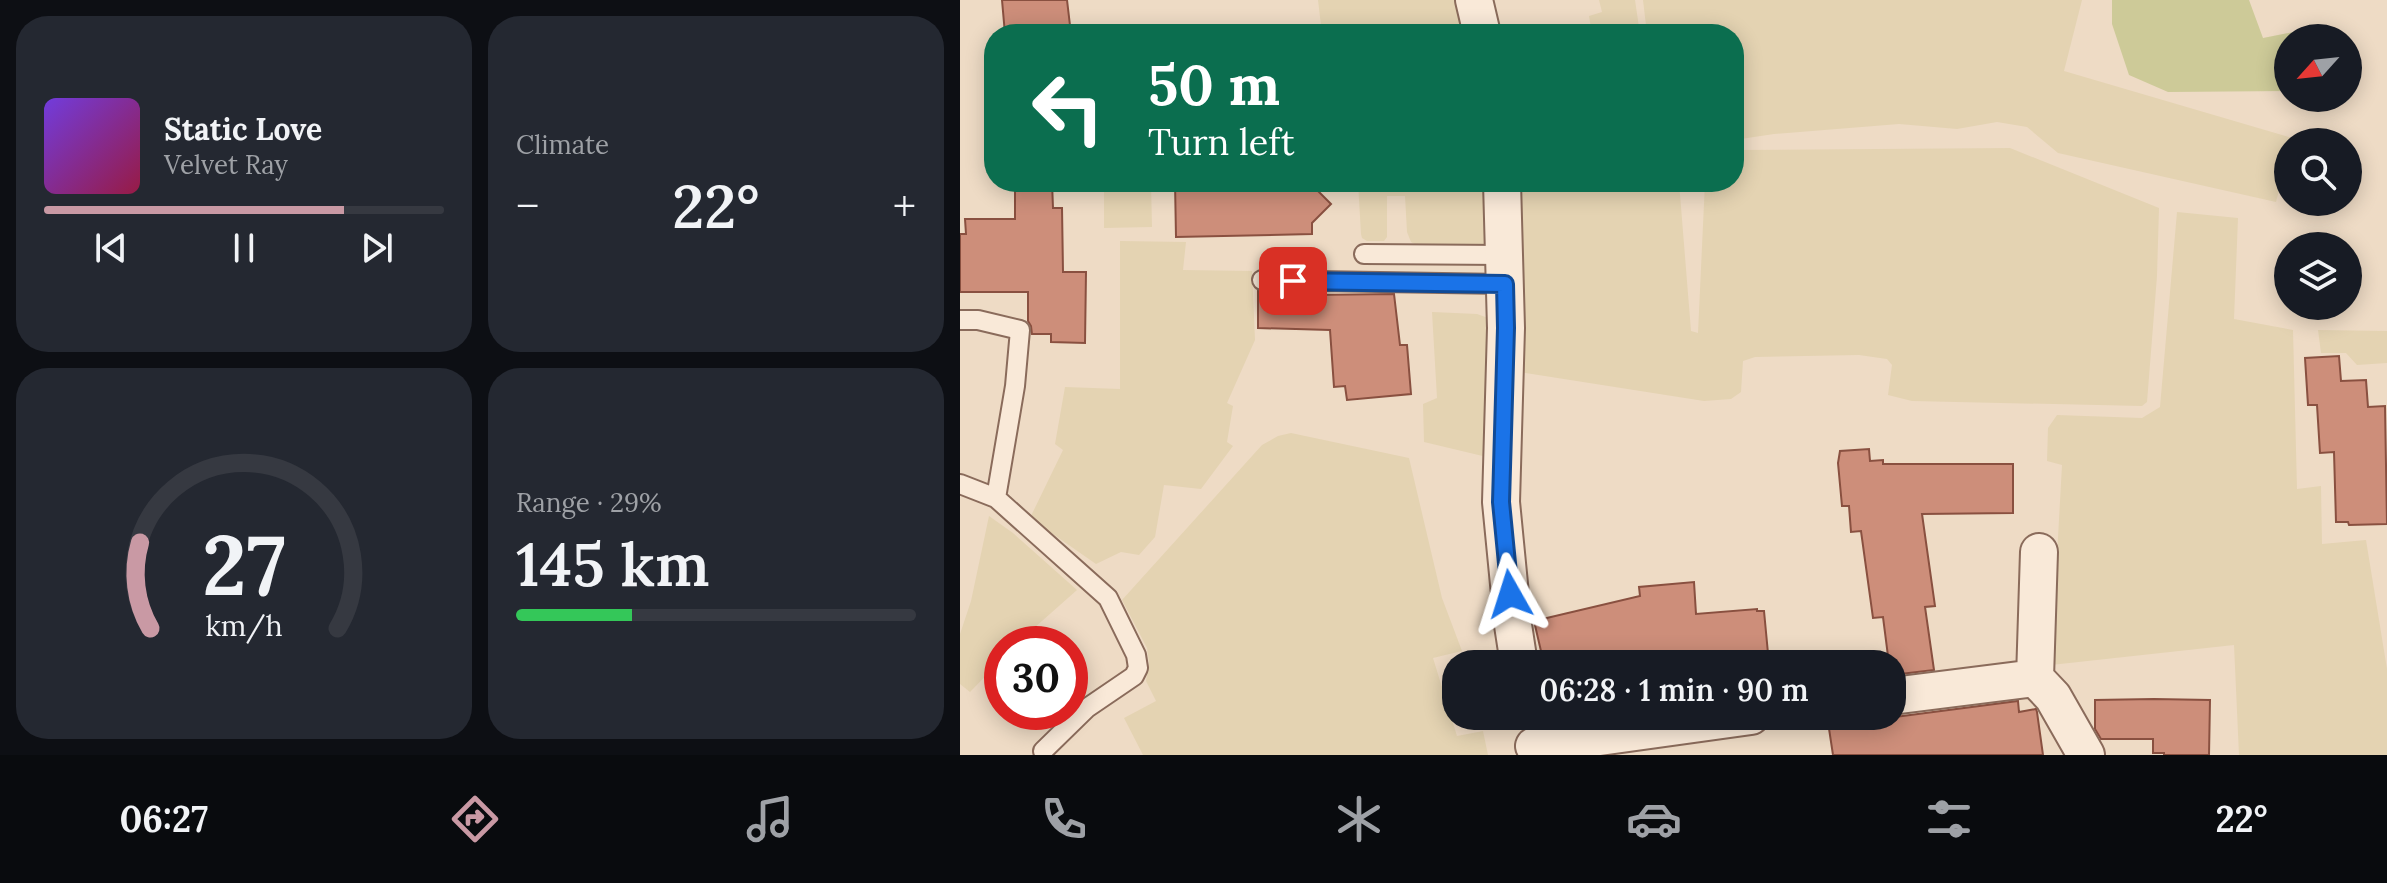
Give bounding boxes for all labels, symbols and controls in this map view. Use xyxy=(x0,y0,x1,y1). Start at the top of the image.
north arrow xyxy=(2274,24,2362,112)
map controls xyxy=(2274,24,2362,320)
text: 50 m xyxy=(1148,49,1280,120)
icon: left xyxy=(1016,56,1120,160)
text: Static Love xyxy=(164,110,322,148)
text: Turn left xyxy=(1148,119,1295,165)
text: Climate xyxy=(516,128,609,161)
button: search xyxy=(2274,128,2362,216)
text: Velvet Ray xyxy=(164,148,288,181)
text: 22° xyxy=(672,168,760,244)
text: − xyxy=(516,178,539,234)
text: + xyxy=(893,178,916,234)
icon: previous xyxy=(89,226,133,270)
icon: pause xyxy=(222,226,266,270)
icon: next xyxy=(355,226,399,270)
button: layers xyxy=(2274,232,2362,320)
pin xyxy=(1259,247,1327,315)
icon: arrive xyxy=(1271,259,1315,303)
text: Range · 29% xyxy=(516,486,662,519)
text: 27 xyxy=(202,511,286,618)
text: 145 km xyxy=(516,526,710,602)
position arrow xyxy=(1468,552,1552,636)
text: km/h xyxy=(205,607,283,644)
speed limit sign: 30 xyxy=(984,626,1088,730)
text: 06:28 · 1 min · 90 m xyxy=(1539,671,1809,709)
icon: directions xyxy=(447,791,503,847)
icon: music xyxy=(742,791,798,847)
icon: phone xyxy=(1036,791,1092,847)
icon: climate xyxy=(1331,791,1387,847)
icon: car xyxy=(1626,791,1682,847)
icon: filters xyxy=(1921,791,1977,847)
text: 06:27 xyxy=(119,796,208,842)
text: 22° xyxy=(2215,796,2268,842)

